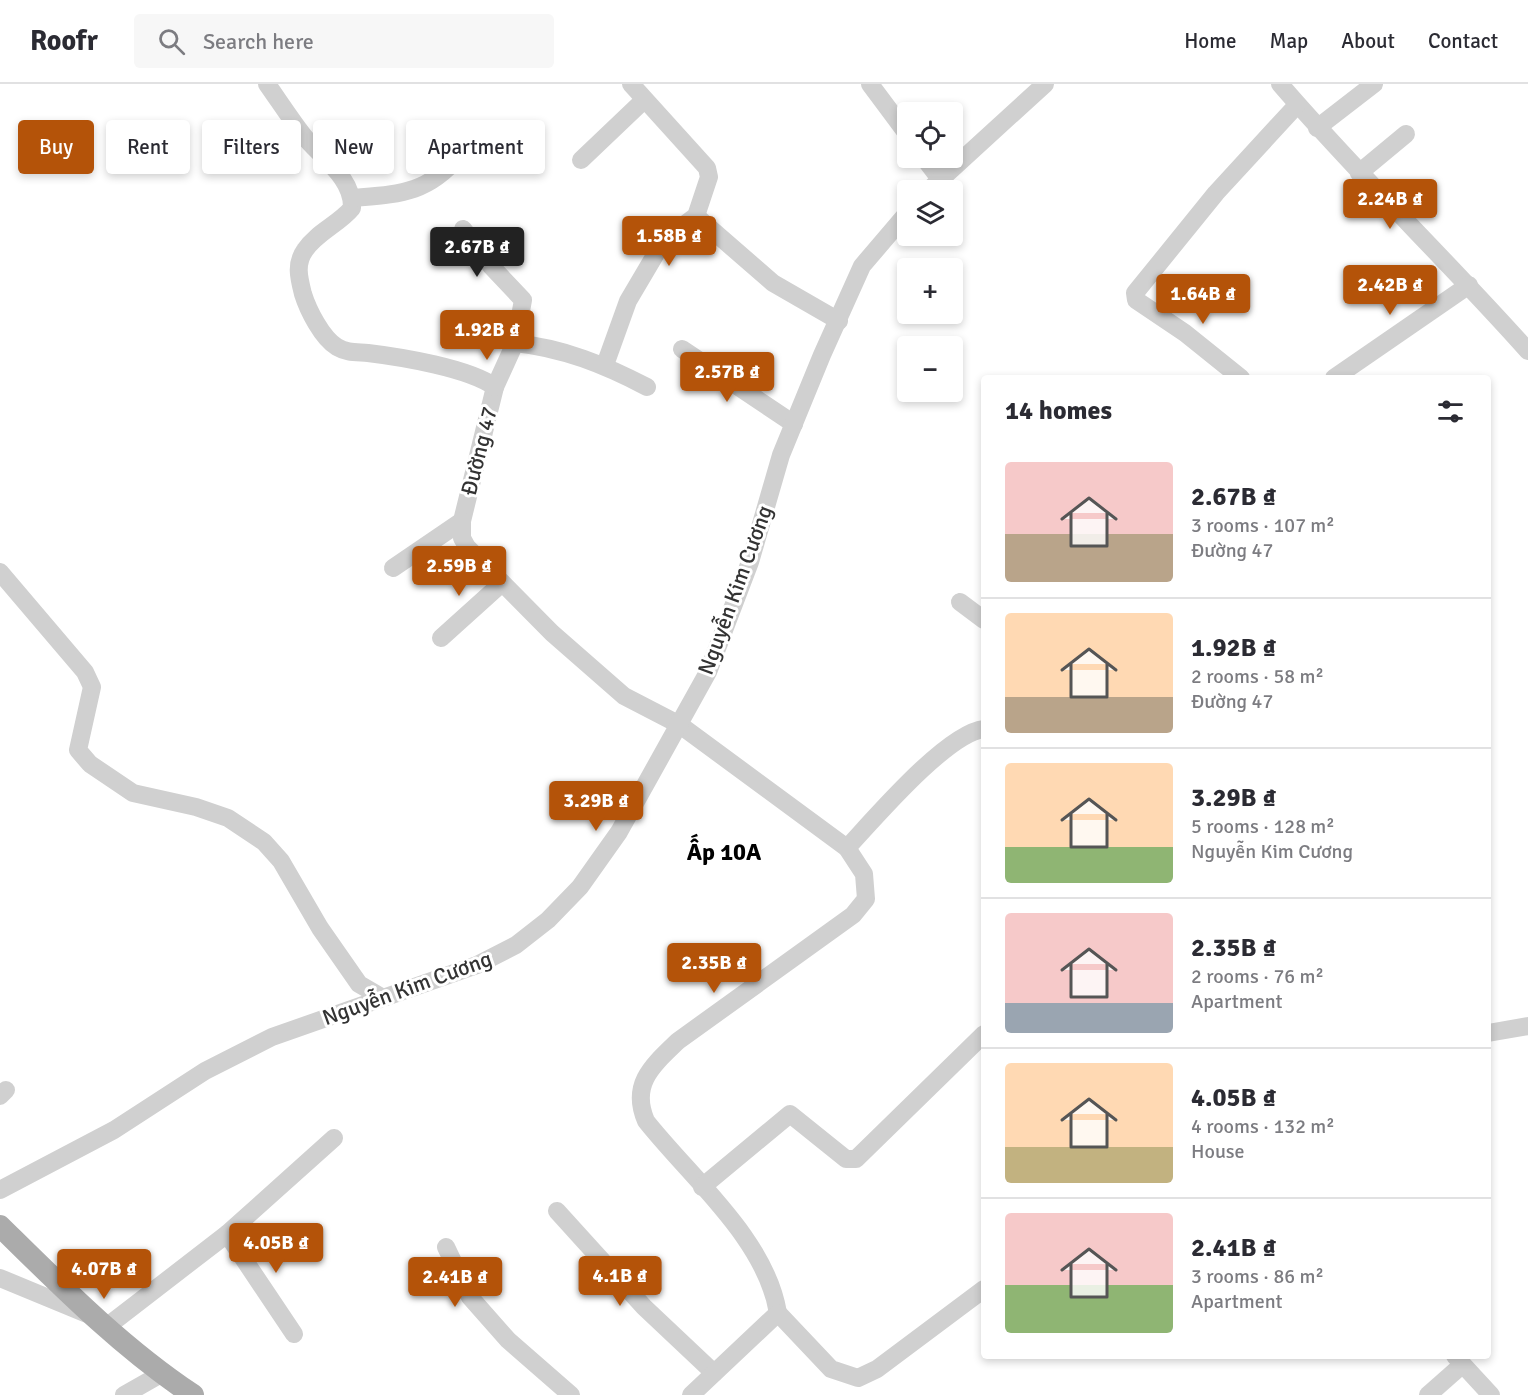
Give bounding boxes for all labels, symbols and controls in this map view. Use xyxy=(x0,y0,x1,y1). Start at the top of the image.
search box xyxy=(134,14,554,68)
text: Roofr xyxy=(30,24,98,58)
icon: search xyxy=(155,25,188,58)
text: Search here xyxy=(203,28,314,55)
text: Home xyxy=(1184,28,1237,54)
text: Map xyxy=(1270,28,1308,54)
text: About xyxy=(1341,28,1395,54)
text: Contact xyxy=(1428,28,1498,54)
map controls xyxy=(897,102,963,402)
button: locate xyxy=(897,102,963,168)
chip: Buy xyxy=(18,120,94,174)
chip: Rent xyxy=(106,120,190,174)
chip: Filters xyxy=(202,120,301,174)
chip: New xyxy=(313,120,394,174)
chip: Apartment xyxy=(406,120,545,174)
pin: 2.24B ₫ xyxy=(1335,179,1445,230)
button: layers xyxy=(897,180,963,246)
text: 2.24B ₫ xyxy=(1357,186,1423,211)
pin: 1.58B ₫ xyxy=(614,216,724,267)
text: 1.58B ₫ xyxy=(636,223,702,248)
pin: 2.67B ₫ xyxy=(422,227,532,278)
text: 2.67B ₫ xyxy=(444,234,510,259)
button: + xyxy=(897,258,963,324)
pin: 2.42B ₫ xyxy=(1335,265,1445,316)
text: 2.42B ₫ xyxy=(1357,272,1423,297)
pin: 1.64B ₫ xyxy=(1148,274,1258,325)
text: 1.64B ₫ xyxy=(1170,281,1236,306)
pin: 1.92B ₫ xyxy=(432,310,542,361)
text: 1.92B ₫ xyxy=(454,317,520,342)
button: − xyxy=(897,336,963,402)
pin: 2.57B ₫ xyxy=(672,352,782,403)
text: 2.57B ₫ xyxy=(694,359,760,384)
text: 14 homes xyxy=(1005,395,1112,427)
icon: filters xyxy=(1434,395,1467,428)
street label: Đường 47 xyxy=(455,404,503,498)
text: 2.67B ₫ xyxy=(1191,481,1276,513)
icon: home xyxy=(1053,486,1125,558)
street label: Nguyễn Kim Cương xyxy=(692,502,778,678)
text: 3 rooms · 107 m² xyxy=(1191,513,1335,538)
text: Đường 47 xyxy=(1191,538,1273,563)
pin: 2.59B ₫ xyxy=(404,546,514,597)
text: 2.59B ₫ xyxy=(426,553,492,578)
text: 1.92B ₫ xyxy=(1191,632,1276,664)
icon: home xyxy=(1053,637,1125,709)
text: 2 rooms · 58 m² xyxy=(1191,664,1324,689)
text: Đường 47 xyxy=(1191,689,1273,714)
pin: 3.29B ₫ xyxy=(541,781,651,832)
text: 3.29B ₫ xyxy=(1191,782,1276,814)
icon: home xyxy=(1053,787,1125,859)
text: 3.29B ₫ xyxy=(563,788,629,813)
text: 5 rooms · 128 m² xyxy=(1191,814,1335,839)
district label: Ấp 10A xyxy=(687,833,762,867)
text: Nguyễn Kim Cương xyxy=(1191,839,1353,864)
text: 2.35B ₫ xyxy=(1191,932,1276,964)
icon: home xyxy=(1053,937,1125,1009)
pin: 2.35B ₫ xyxy=(659,943,769,994)
street label: Nguyễn Kim Cương xyxy=(319,945,495,1031)
text: 2.35B ₫ xyxy=(681,950,747,975)
text: 2 rooms · 76 m² xyxy=(1191,964,1324,989)
text: Apartment xyxy=(1191,989,1283,1014)
text: 4.05B ₫ xyxy=(1191,1082,1276,1114)
icon: home xyxy=(1053,1087,1125,1159)
text: 4 rooms · 132 m² xyxy=(1191,1114,1335,1139)
text: House xyxy=(1191,1139,1245,1164)
pin: 4.05B ₫ xyxy=(221,1223,331,1274)
text: 4.05B ₫ xyxy=(243,1230,309,1255)
text: 2.41B ₫ xyxy=(1191,1232,1276,1264)
icon: home xyxy=(1053,1237,1125,1309)
pin: 4.07B ₫ xyxy=(49,1249,159,1300)
text: 4.07B ₫ xyxy=(71,1256,137,1281)
pin: 4.1B ₫ xyxy=(571,1256,669,1307)
pin: 2.41B ₫ xyxy=(400,1257,510,1308)
text: 4.1B ₫ xyxy=(593,1263,647,1288)
text: 2.41B ₫ xyxy=(422,1264,488,1289)
text: 3 rooms · 86 m² xyxy=(1191,1264,1324,1289)
text: Apartment xyxy=(1191,1289,1283,1314)

